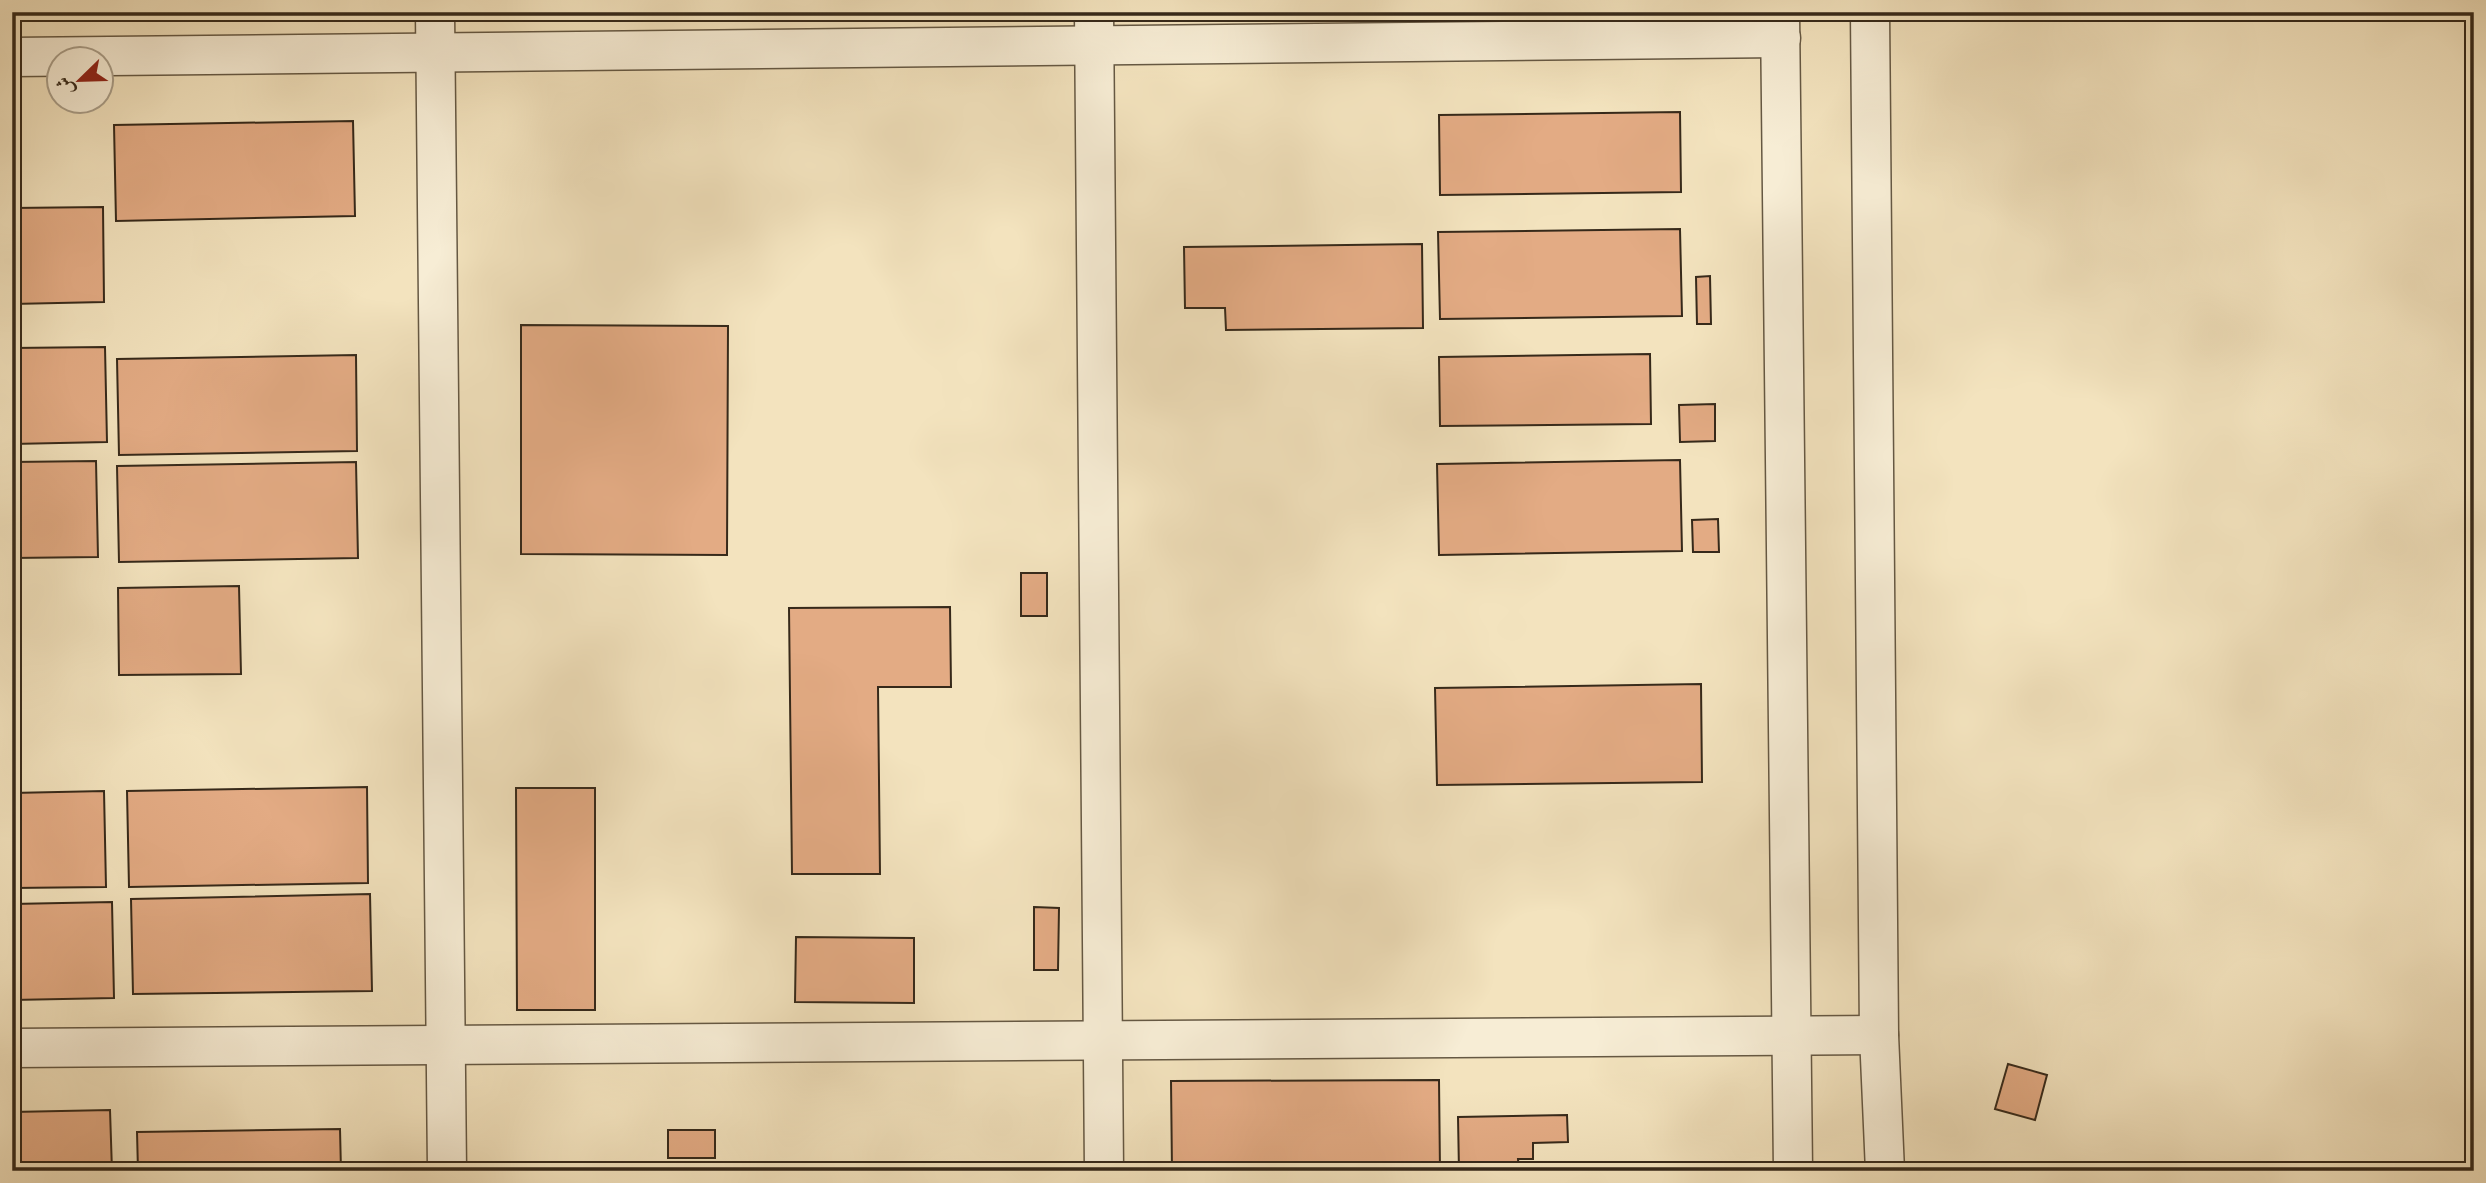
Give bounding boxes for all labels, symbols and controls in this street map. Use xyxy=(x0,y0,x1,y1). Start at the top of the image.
north arrow xyxy=(46,46,116,116)
text: ش xyxy=(51,72,82,100)

